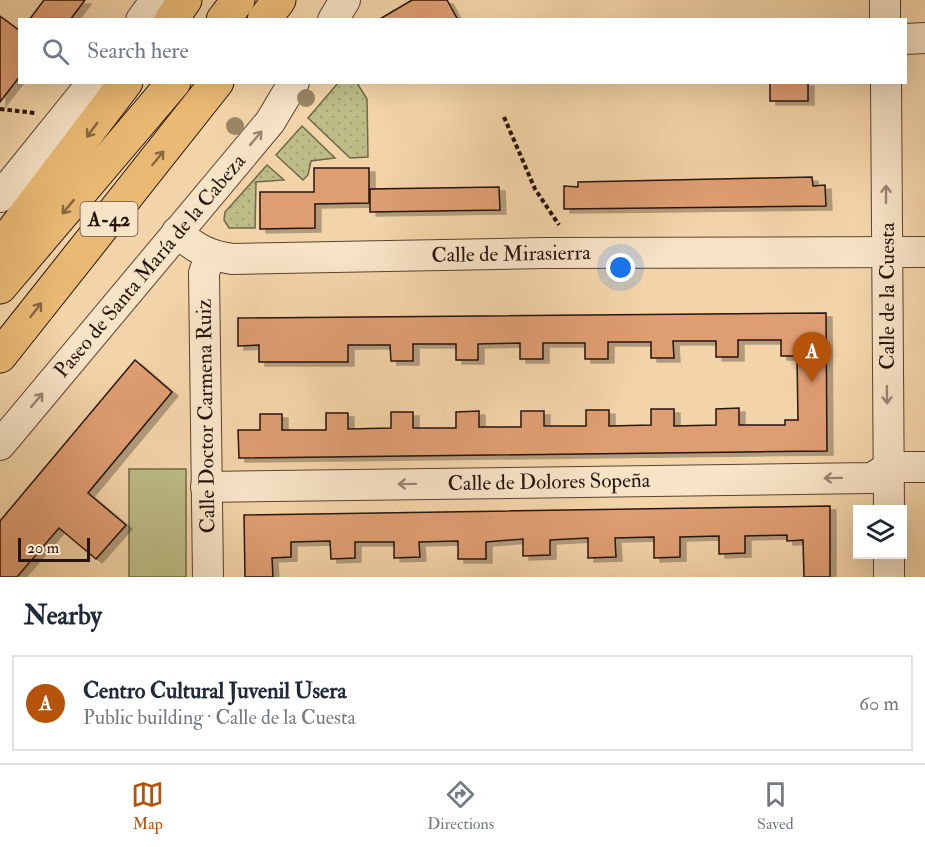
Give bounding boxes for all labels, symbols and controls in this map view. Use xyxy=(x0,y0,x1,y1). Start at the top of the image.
search box xyxy=(18,18,907,84)
icon: search xyxy=(39,35,72,68)
text: Search here xyxy=(87,37,189,65)
one-way arrow xyxy=(86,122,98,138)
one-way arrow xyxy=(250,130,263,146)
street label: Paseo de Santa María de la Cabeza xyxy=(48,148,252,384)
one-way arrow xyxy=(151,150,164,166)
one-way arrow xyxy=(880,185,892,205)
one-way arrow xyxy=(61,199,75,214)
road number: A-42 xyxy=(80,202,138,236)
street label: Calle de la Cuesta xyxy=(874,222,901,370)
street label: Calle de Mirasierra xyxy=(431,239,591,269)
your location xyxy=(606,253,635,282)
street label: Calle Doctor Carmena Ruiz xyxy=(190,298,222,534)
one-way arrow xyxy=(30,303,43,319)
pin: A xyxy=(792,332,832,382)
one-way arrow xyxy=(882,385,893,405)
one-way arrow xyxy=(31,392,44,408)
street label: Calle de Dolores Sopeña xyxy=(447,467,651,497)
one-way arrow xyxy=(824,472,844,484)
one-way arrow xyxy=(398,478,418,490)
map controls xyxy=(853,505,907,559)
button: layers xyxy=(853,505,907,559)
scale bar xyxy=(18,535,90,562)
text: 20 m xyxy=(27,538,59,558)
text: Nearby xyxy=(24,600,102,632)
text: Centro Cultural Juvenil Usera xyxy=(83,677,347,705)
text: A xyxy=(39,691,52,716)
text: 60 m xyxy=(859,691,899,716)
text: Public building · Calle de la Cuesta xyxy=(83,705,356,730)
tab: Map xyxy=(131,778,164,834)
tab: Directions xyxy=(427,778,494,834)
tab: Saved xyxy=(757,778,794,834)

